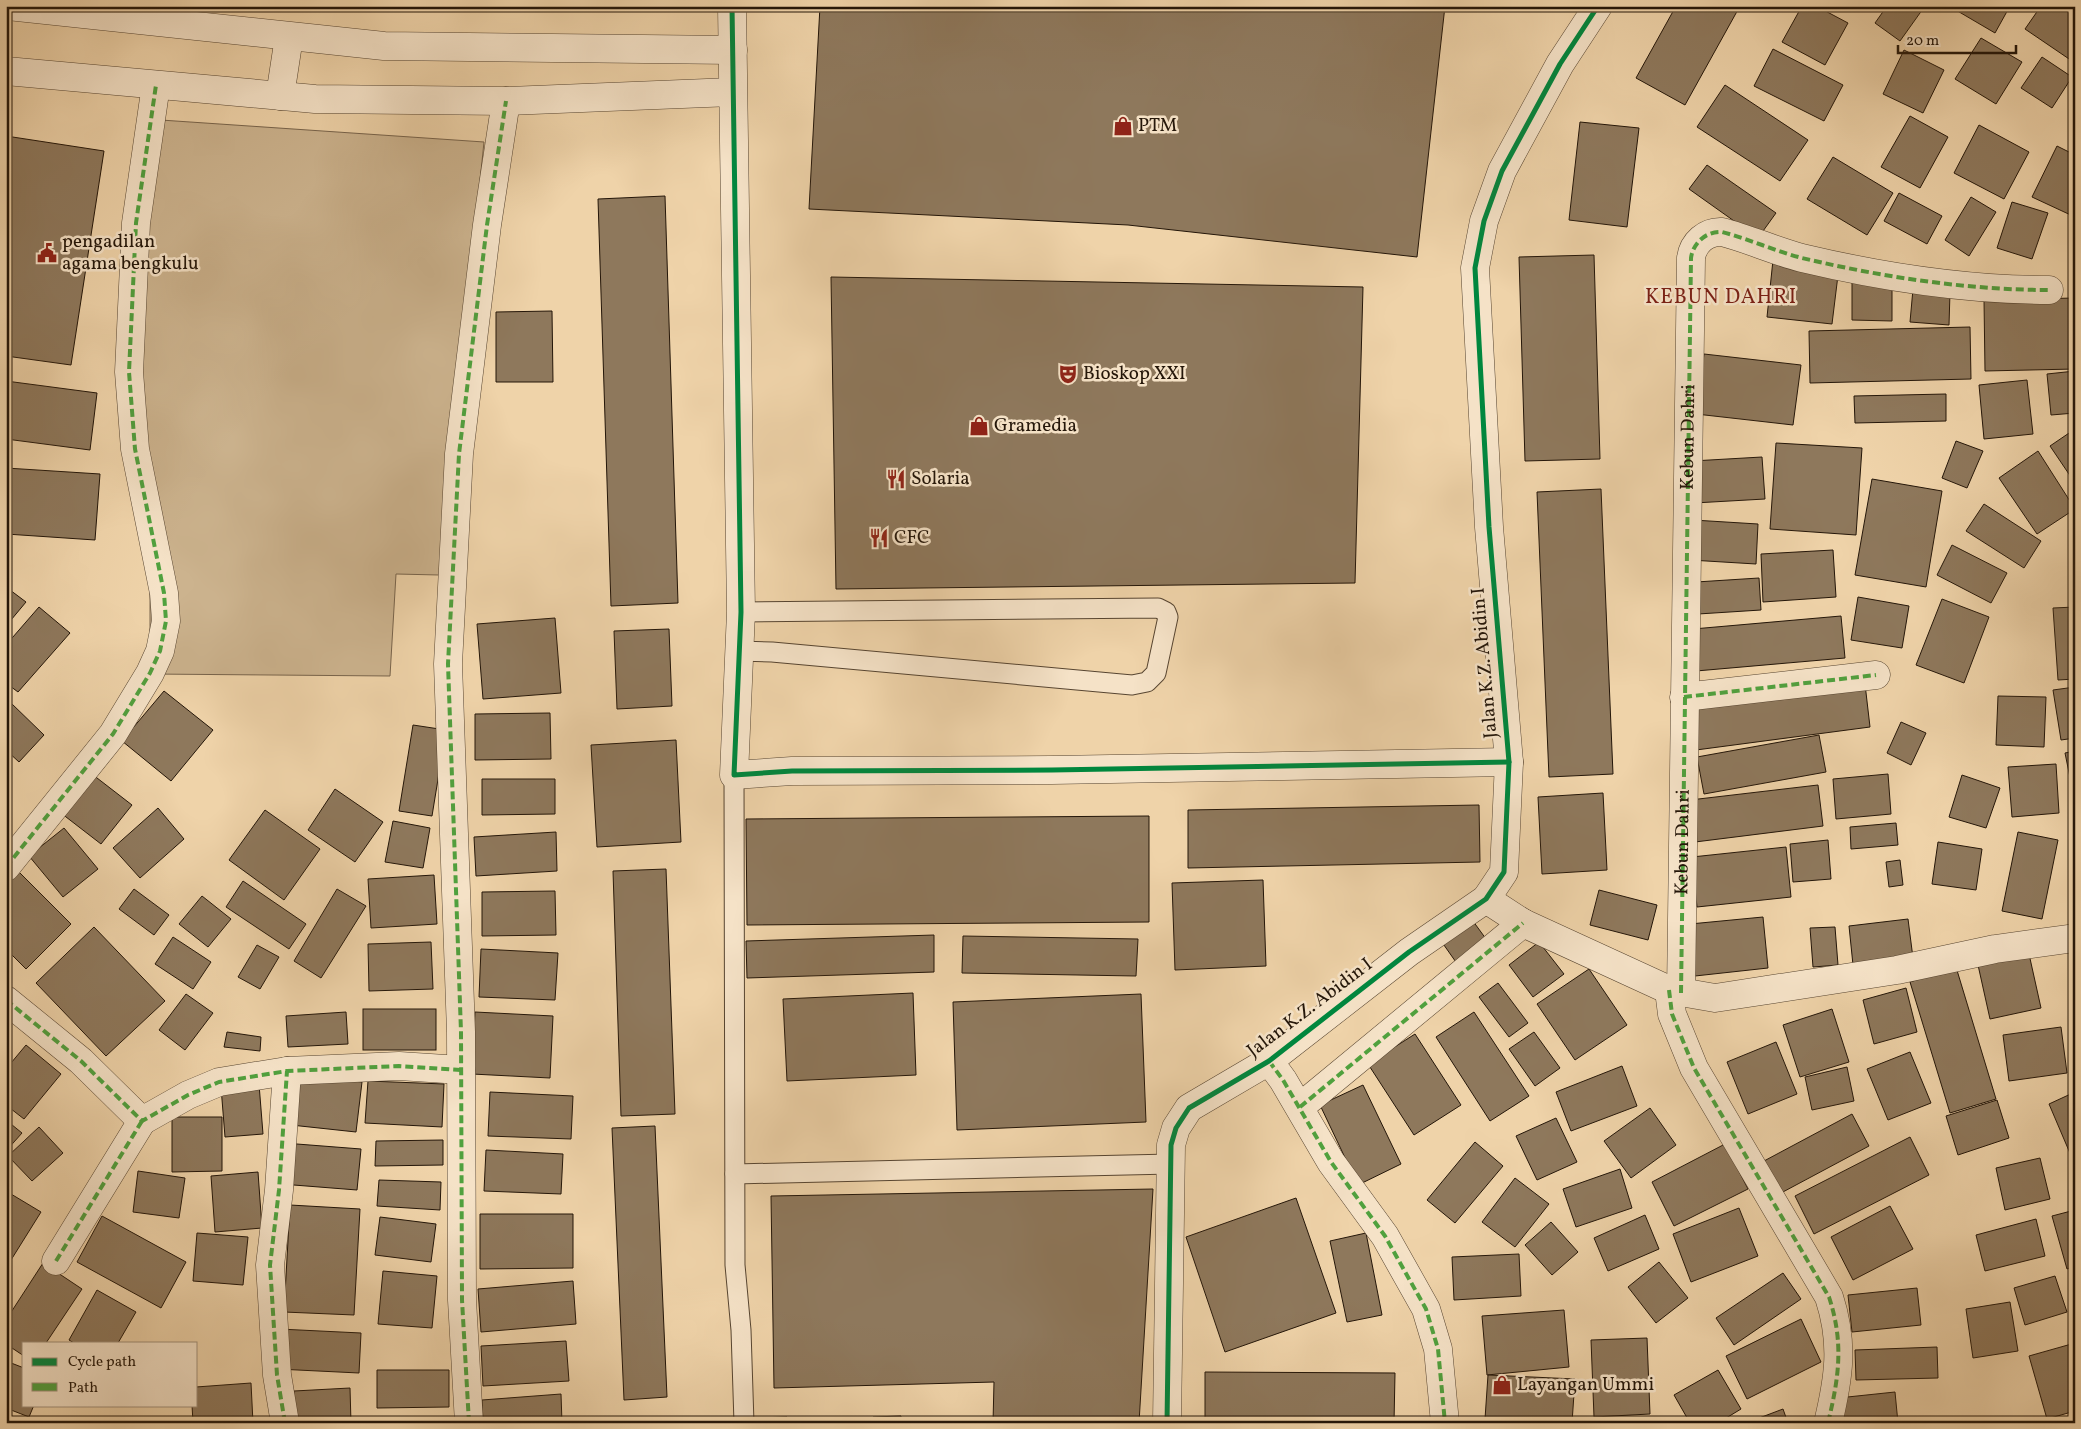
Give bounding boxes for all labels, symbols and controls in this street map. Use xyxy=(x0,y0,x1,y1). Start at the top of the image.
scale bar xyxy=(1898,22,2016,54)
text: 20 m xyxy=(1906,31,1939,52)
place label: PTM xyxy=(1138,113,1177,139)
shop icon: PTM xyxy=(1112,115,1134,137)
place label: pengadilan agama bengkulu xyxy=(62,229,199,277)
public building icon: pengadilan agama bengkulu xyxy=(36,242,58,264)
district label: KEBUN DAHRI xyxy=(1645,283,1797,312)
place label: Bioskop XXI xyxy=(1083,361,1186,387)
theatre icon: Bioskop XXI xyxy=(1057,363,1079,385)
street label: Kebun Dahri xyxy=(1675,384,1702,490)
place label: Gramedia xyxy=(994,413,1077,439)
shop icon: Gramedia xyxy=(968,415,990,437)
place label: Solaria xyxy=(911,466,970,492)
restaurant icon: Solaria xyxy=(885,468,907,490)
place label: CFC xyxy=(894,525,929,551)
restaurant icon: CFC xyxy=(868,527,890,549)
street label: Jalan K.Z. Abidin I xyxy=(1465,586,1505,740)
street label: Kebun Dahri xyxy=(1669,789,1697,895)
street label: Jalan K.Z. Abidin I xyxy=(1242,952,1378,1064)
legend xyxy=(22,1342,198,1406)
text: Cycle path xyxy=(68,1352,136,1373)
place label: Layangan Ummi xyxy=(1517,1372,1654,1398)
shop icon: Layangan Ummi xyxy=(1491,1374,1513,1396)
text: Path xyxy=(68,1378,98,1399)

